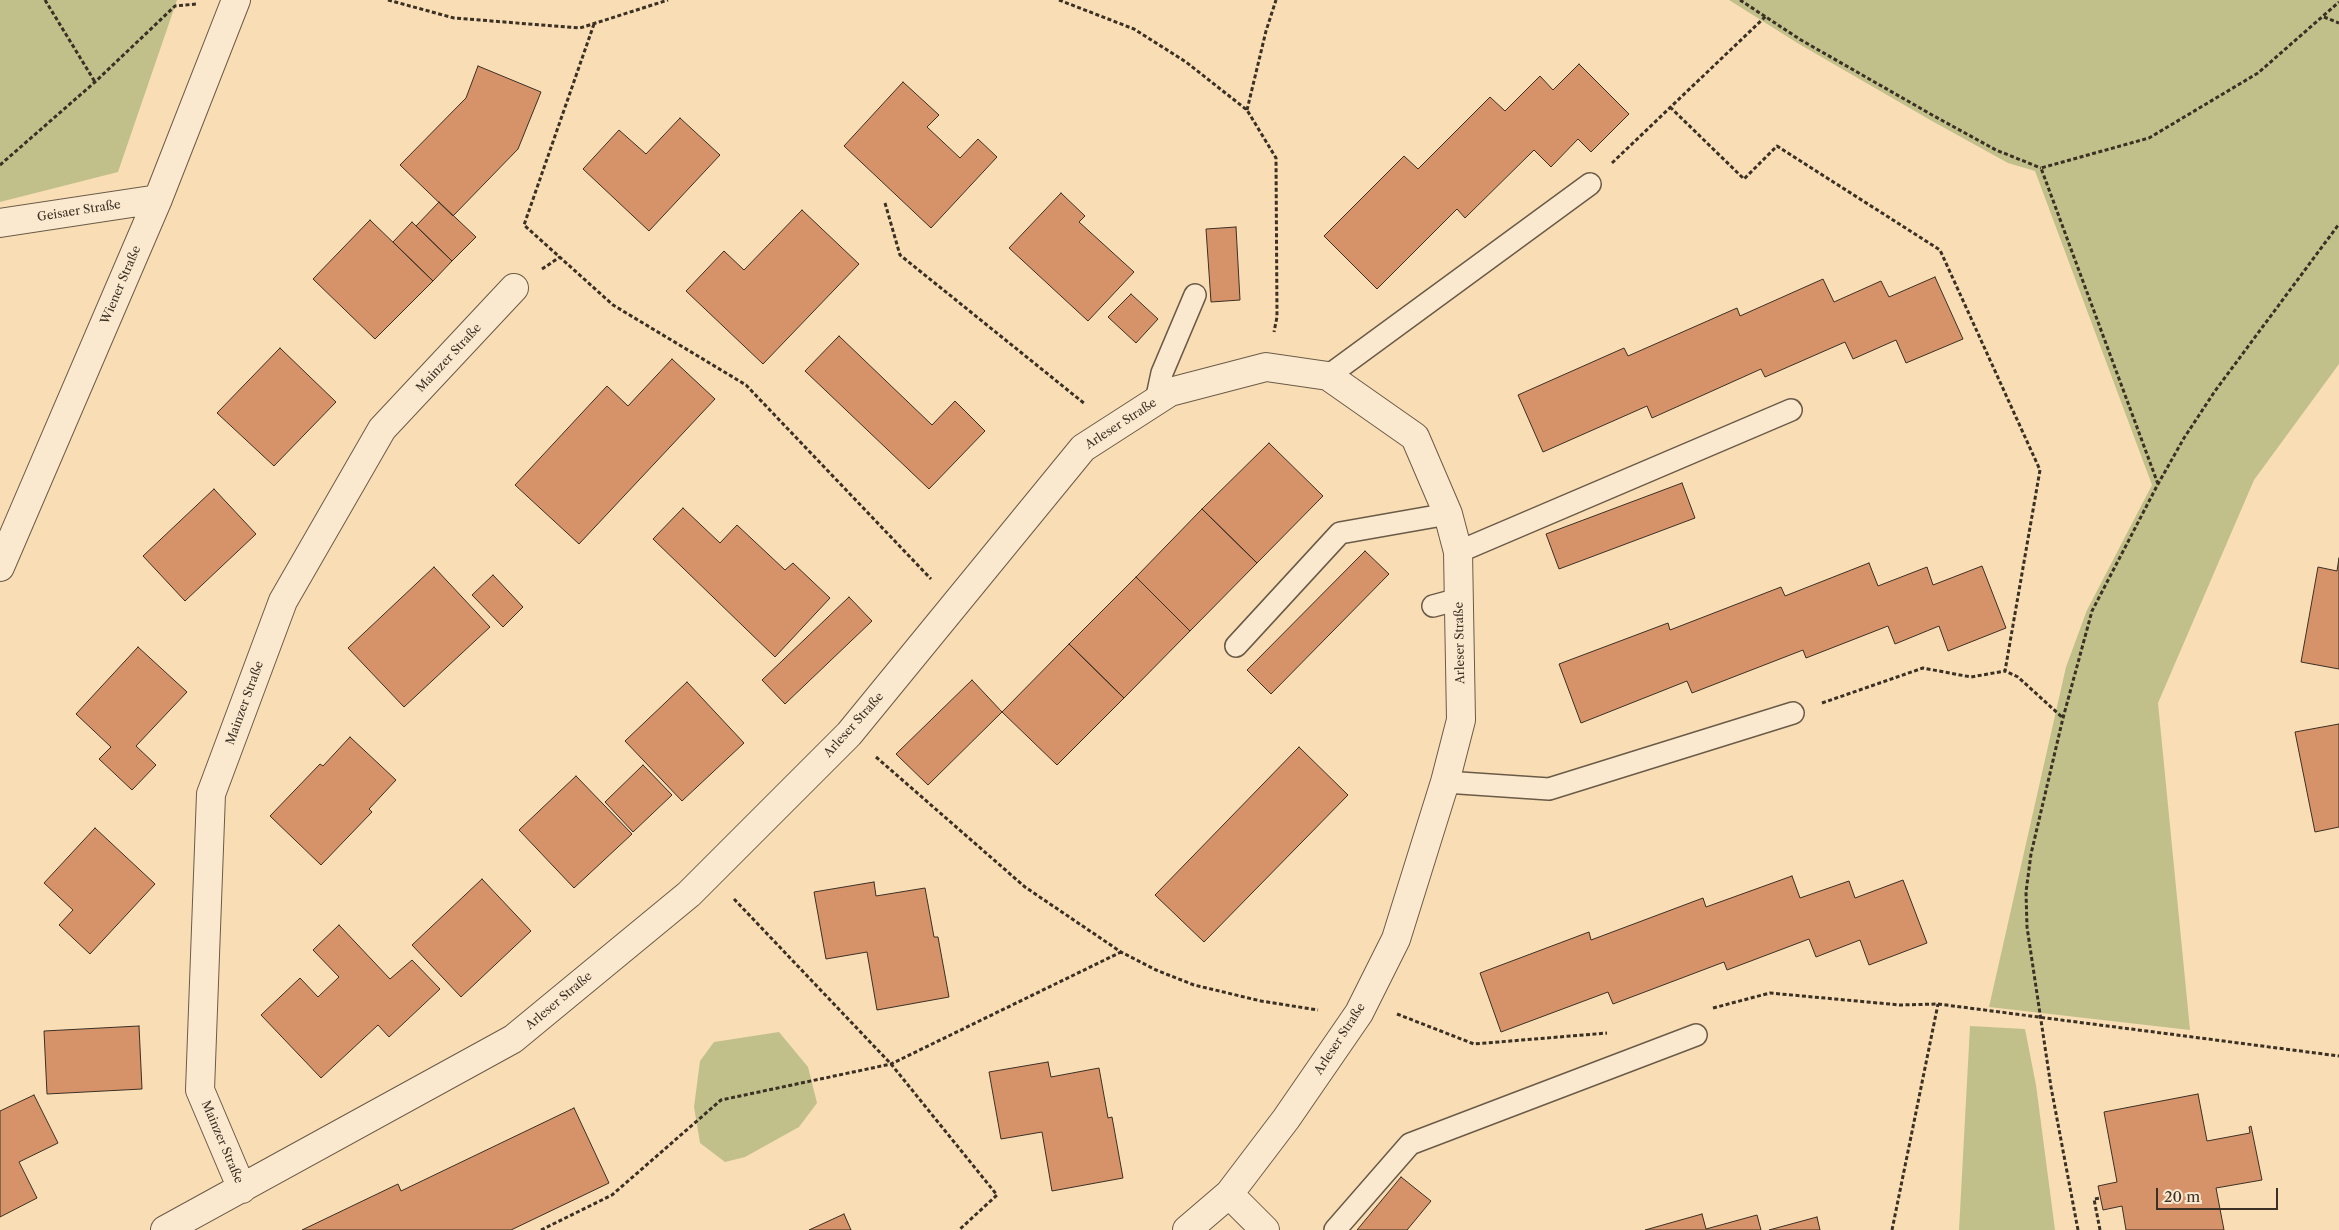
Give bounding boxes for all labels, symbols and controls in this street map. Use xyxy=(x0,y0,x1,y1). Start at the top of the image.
street label: Geisaer Straße xyxy=(36,197,122,225)
street label: Wiener Straße xyxy=(98,244,144,326)
street label: Mainzer Straße xyxy=(414,321,484,395)
street label: Arleser Straße xyxy=(1083,396,1159,452)
street label: Arleser Straße xyxy=(1452,602,1468,684)
street label: Mainzer Straße xyxy=(223,659,267,747)
street label: Arleser Straße xyxy=(821,690,887,760)
street label: Arleser Straße xyxy=(523,969,595,1033)
street label: Arleser Straße xyxy=(1312,1001,1368,1077)
street label: Mainzer Straße xyxy=(198,1098,246,1186)
scale bar xyxy=(2159,1178,2282,1210)
text: 20 m xyxy=(2164,1187,2200,1206)

